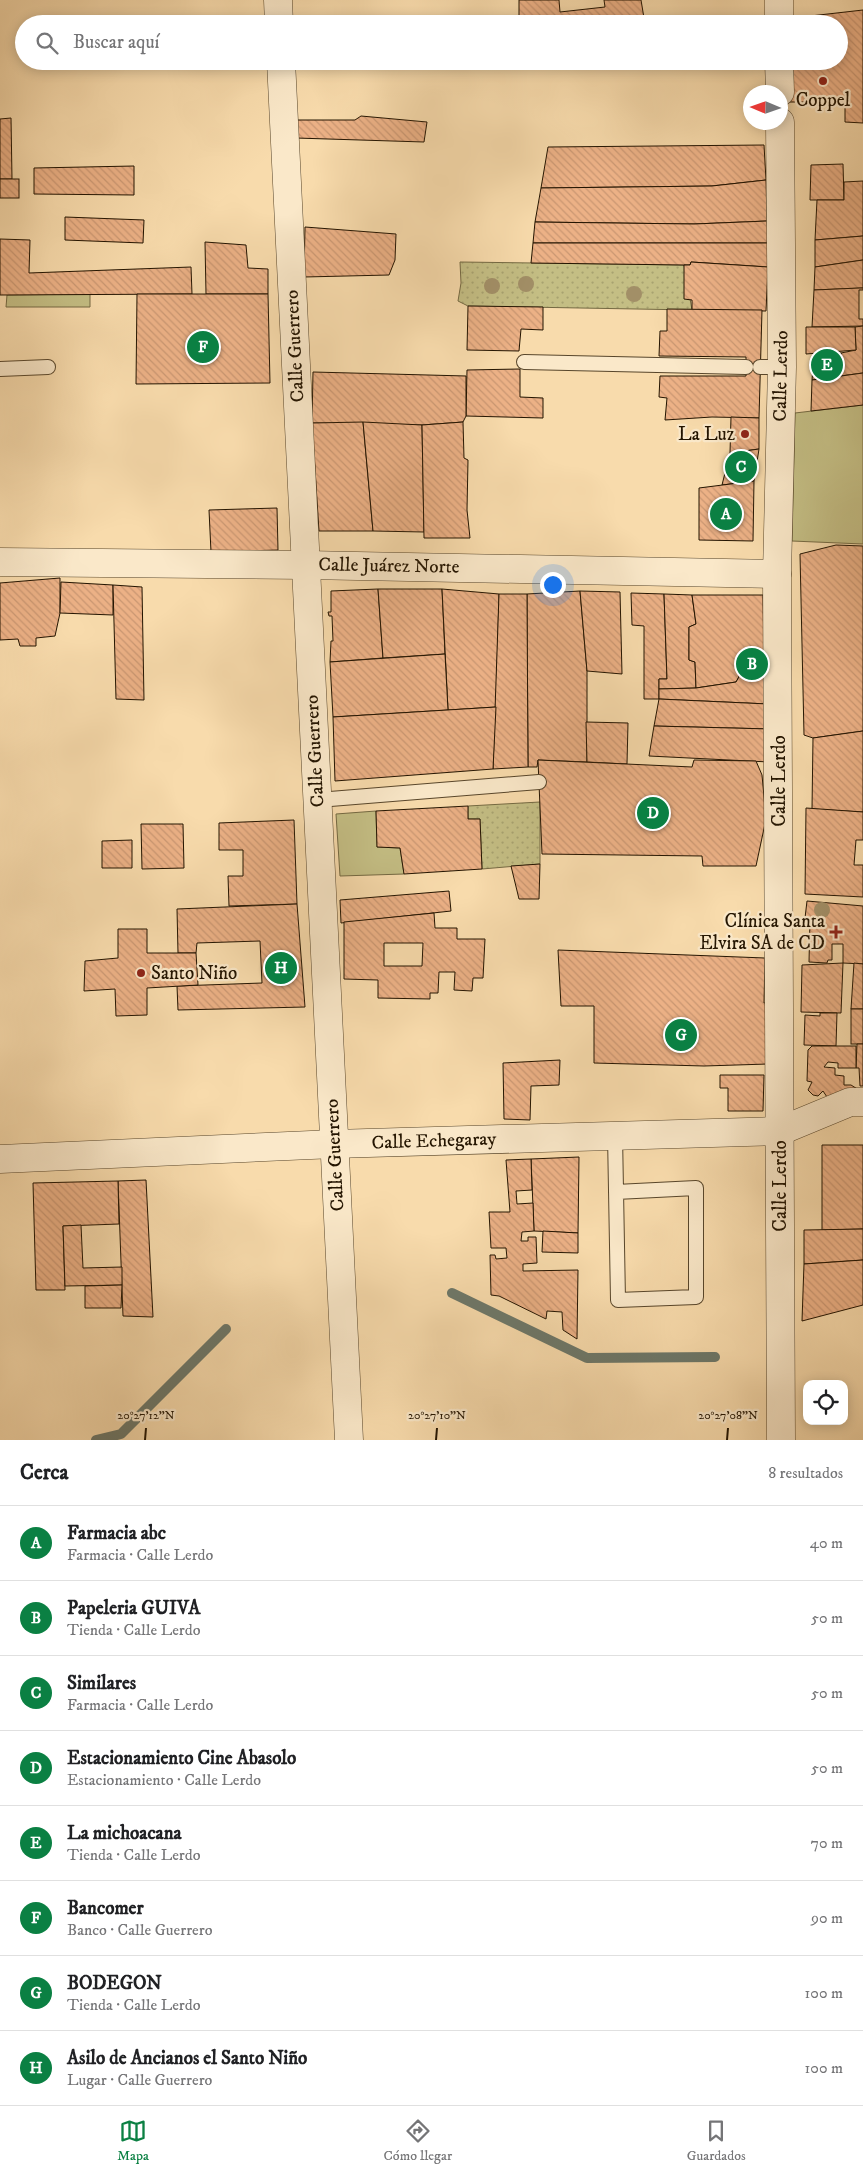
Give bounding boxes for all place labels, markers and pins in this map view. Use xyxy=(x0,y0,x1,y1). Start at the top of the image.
marker: Coppel xyxy=(817,75,829,87)
place label: Coppel xyxy=(796,89,851,112)
pin: F xyxy=(187,328,219,366)
pin: E xyxy=(811,346,843,384)
place label: La Luz xyxy=(678,423,735,446)
marker: La Luz xyxy=(739,428,751,440)
pin: C xyxy=(725,448,757,486)
pin: A xyxy=(710,495,742,533)
pin: B xyxy=(736,645,768,683)
pin: D xyxy=(637,794,669,832)
place label: Clínica Santa Elvira SA de CD xyxy=(699,910,825,955)
marker: Clínica Santa Elvira SA de CD xyxy=(829,925,843,939)
pin: H xyxy=(265,949,297,987)
place label: Santo Niño xyxy=(151,962,237,985)
marker: Santo Niño xyxy=(135,967,147,979)
pin: G xyxy=(665,1016,697,1054)

